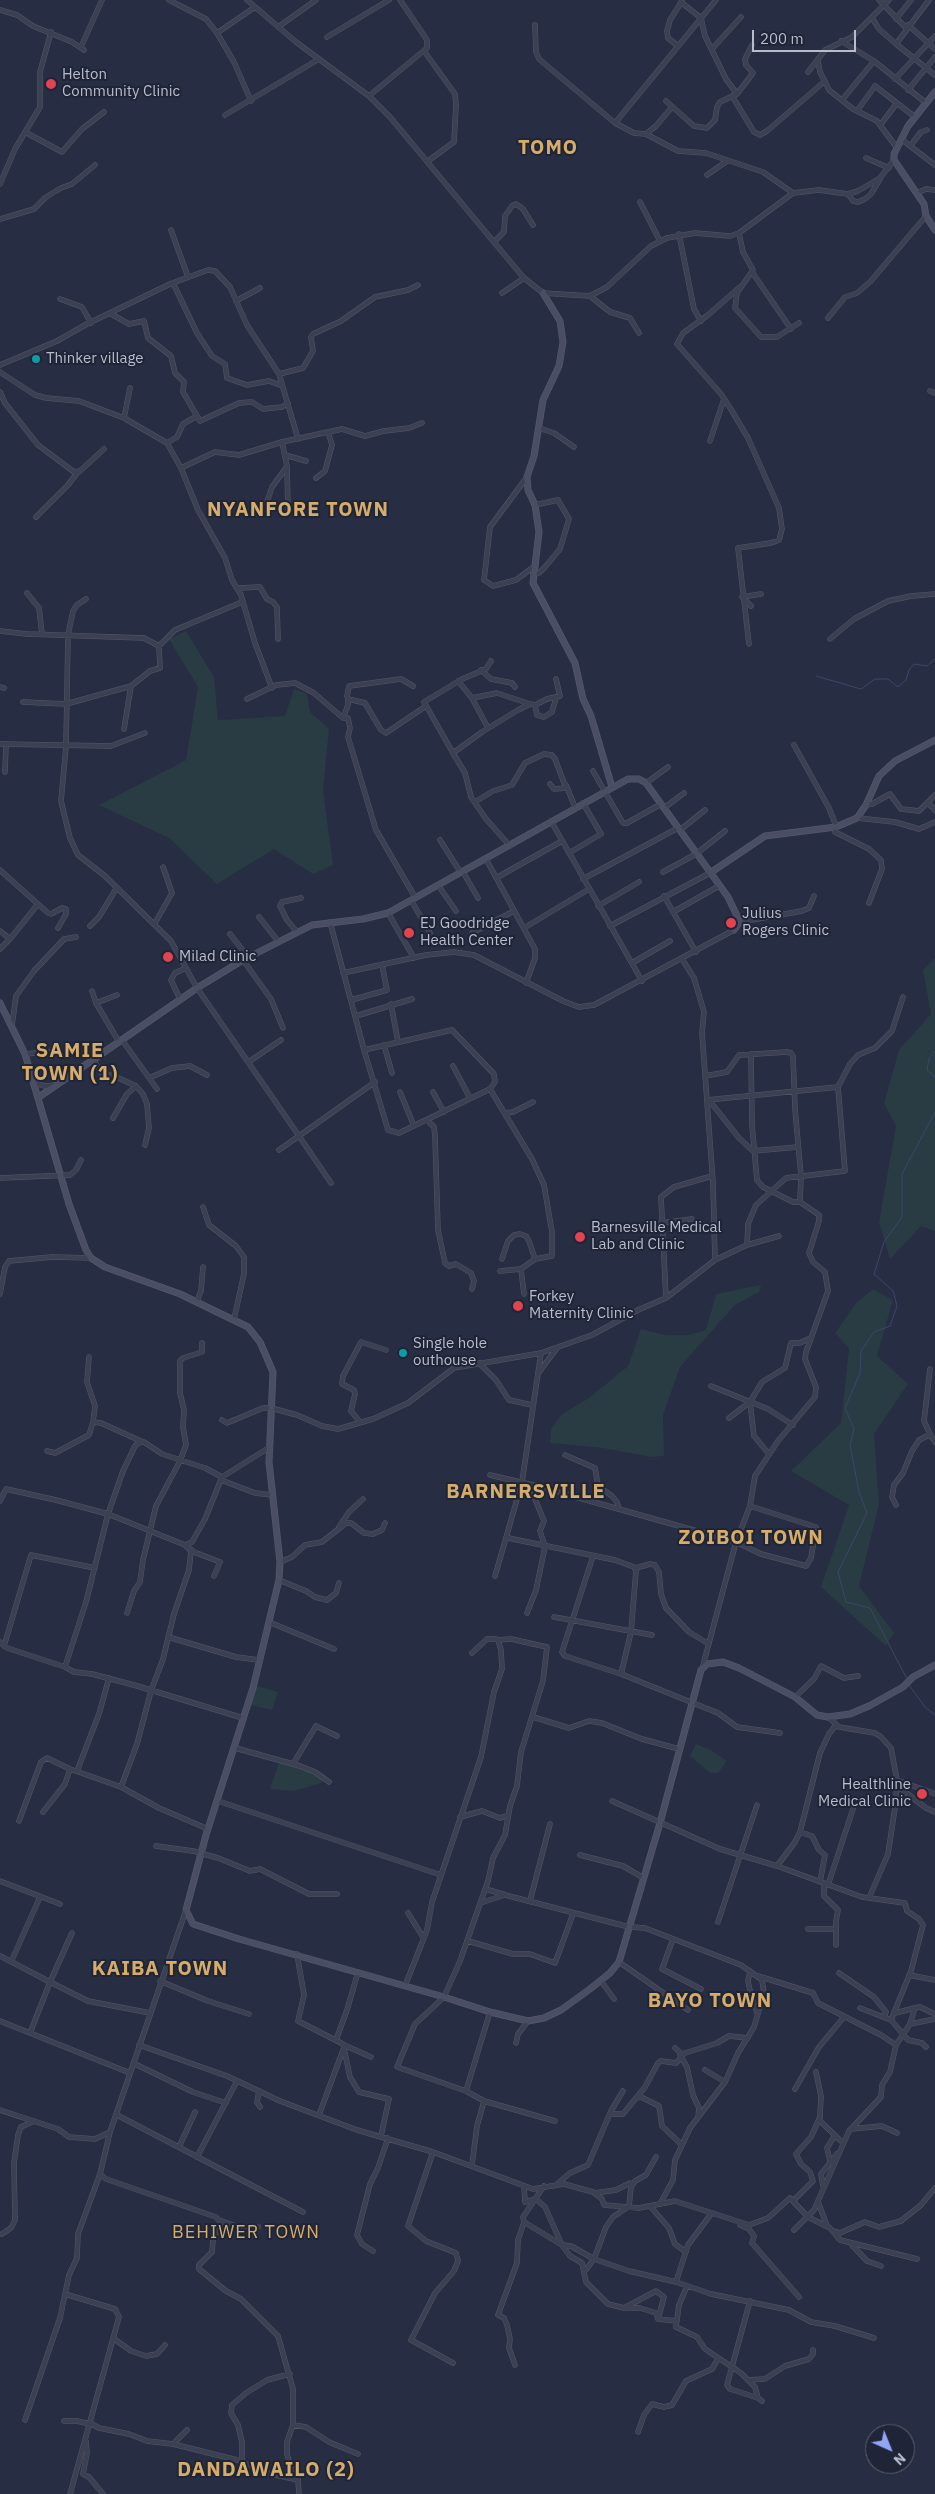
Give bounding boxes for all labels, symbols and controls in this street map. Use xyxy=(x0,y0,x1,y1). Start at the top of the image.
scale bar xyxy=(755,20,859,52)
text: 200 m xyxy=(760,29,804,48)
place label: Helton Community Clinic xyxy=(62,66,180,101)
marker: Helton Community Clinic xyxy=(44,77,58,91)
district label: TOMO xyxy=(517,136,579,160)
place label: Thinker village xyxy=(46,350,144,368)
marker: Thinker village xyxy=(30,353,42,365)
district label: NYANFORE TOWN xyxy=(205,498,391,522)
place label: Julius Rogers Clinic xyxy=(742,905,829,940)
place label: EJ Goodridge Health Center xyxy=(420,915,513,950)
marker: Julius Rogers Clinic xyxy=(724,916,738,930)
marker: EJ Goodridge Health Center xyxy=(402,926,416,940)
place label: Milad Clinic xyxy=(179,948,256,966)
marker: Milad Clinic xyxy=(161,950,175,964)
district label: SAMIE TOWN (1) xyxy=(20,1039,120,1086)
place label: Barnesville Medical Lab and Clinic xyxy=(591,1219,722,1254)
marker: Barnesville Medical Lab and Clinic xyxy=(573,1230,587,1244)
place label: Forkey Maternity Clinic xyxy=(529,1288,634,1323)
marker: Forkey Maternity Clinic xyxy=(511,1299,525,1313)
place label: Single hole outhouse xyxy=(413,1335,487,1370)
marker: Single hole outhouse xyxy=(397,1347,409,1359)
district label: BARNERSVILLE xyxy=(445,1480,607,1504)
district label: ZOIBOI TOWN xyxy=(677,1526,825,1550)
place label: Healthline Medical Clinic xyxy=(818,1776,911,1811)
marker: Healthline Medical Clinic xyxy=(915,1787,929,1801)
district label: KAIBA TOWN xyxy=(90,1957,230,1981)
district label: BAYO TOWN xyxy=(647,1989,773,2013)
district label: BEHIWER TOWN xyxy=(171,2222,321,2244)
north arrow xyxy=(865,2424,915,2474)
text: N xyxy=(890,2449,910,2469)
district label: DANDAWAILO (2) xyxy=(176,2458,356,2482)

